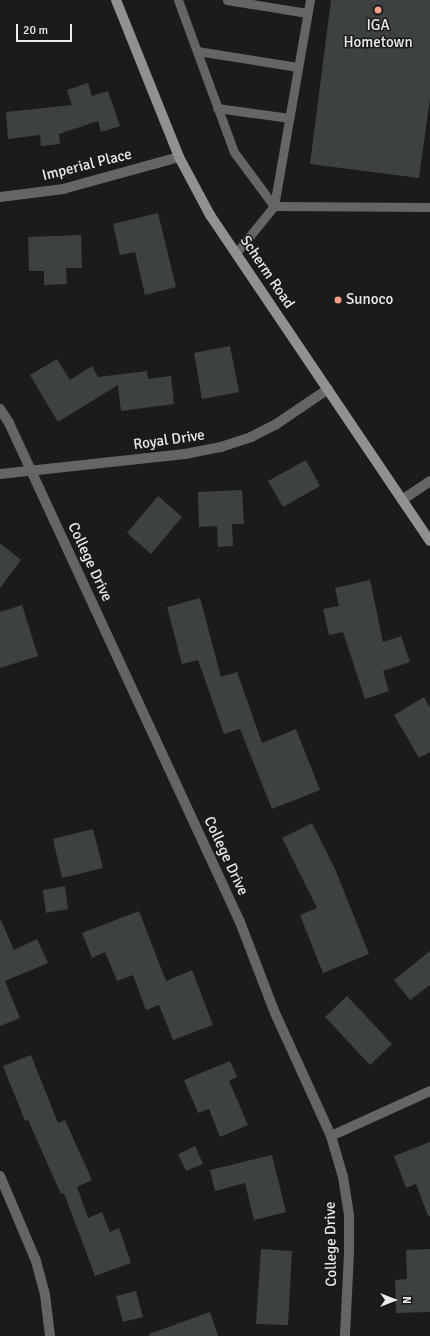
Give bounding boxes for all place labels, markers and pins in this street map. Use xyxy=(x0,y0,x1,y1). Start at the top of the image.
marker: IGA Hometown xyxy=(373,5,383,15)
place label: IGA Hometown xyxy=(343,16,413,51)
place label: Sunoco xyxy=(346,291,393,309)
marker: Sunoco xyxy=(333,295,343,305)

